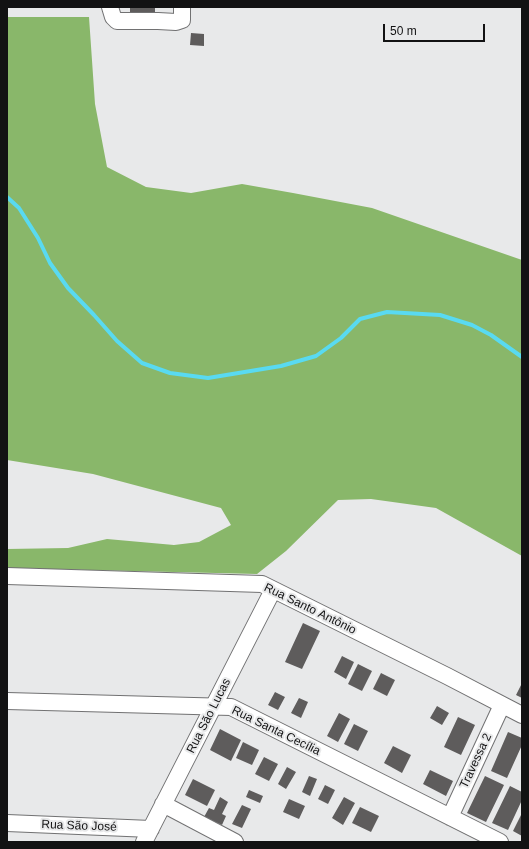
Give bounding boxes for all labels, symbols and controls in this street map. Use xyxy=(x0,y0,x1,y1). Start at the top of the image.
scale bar xyxy=(385,16,487,42)
text: 50 m xyxy=(390,24,417,38)
street label: Rua Santo Antônio xyxy=(262,580,358,638)
street label: Rua São Lucas xyxy=(184,676,234,756)
street label: Rua Santa Cecília xyxy=(229,703,323,759)
street label: Travessa 2 xyxy=(457,731,495,791)
street label: Rua São José xyxy=(41,817,117,835)

